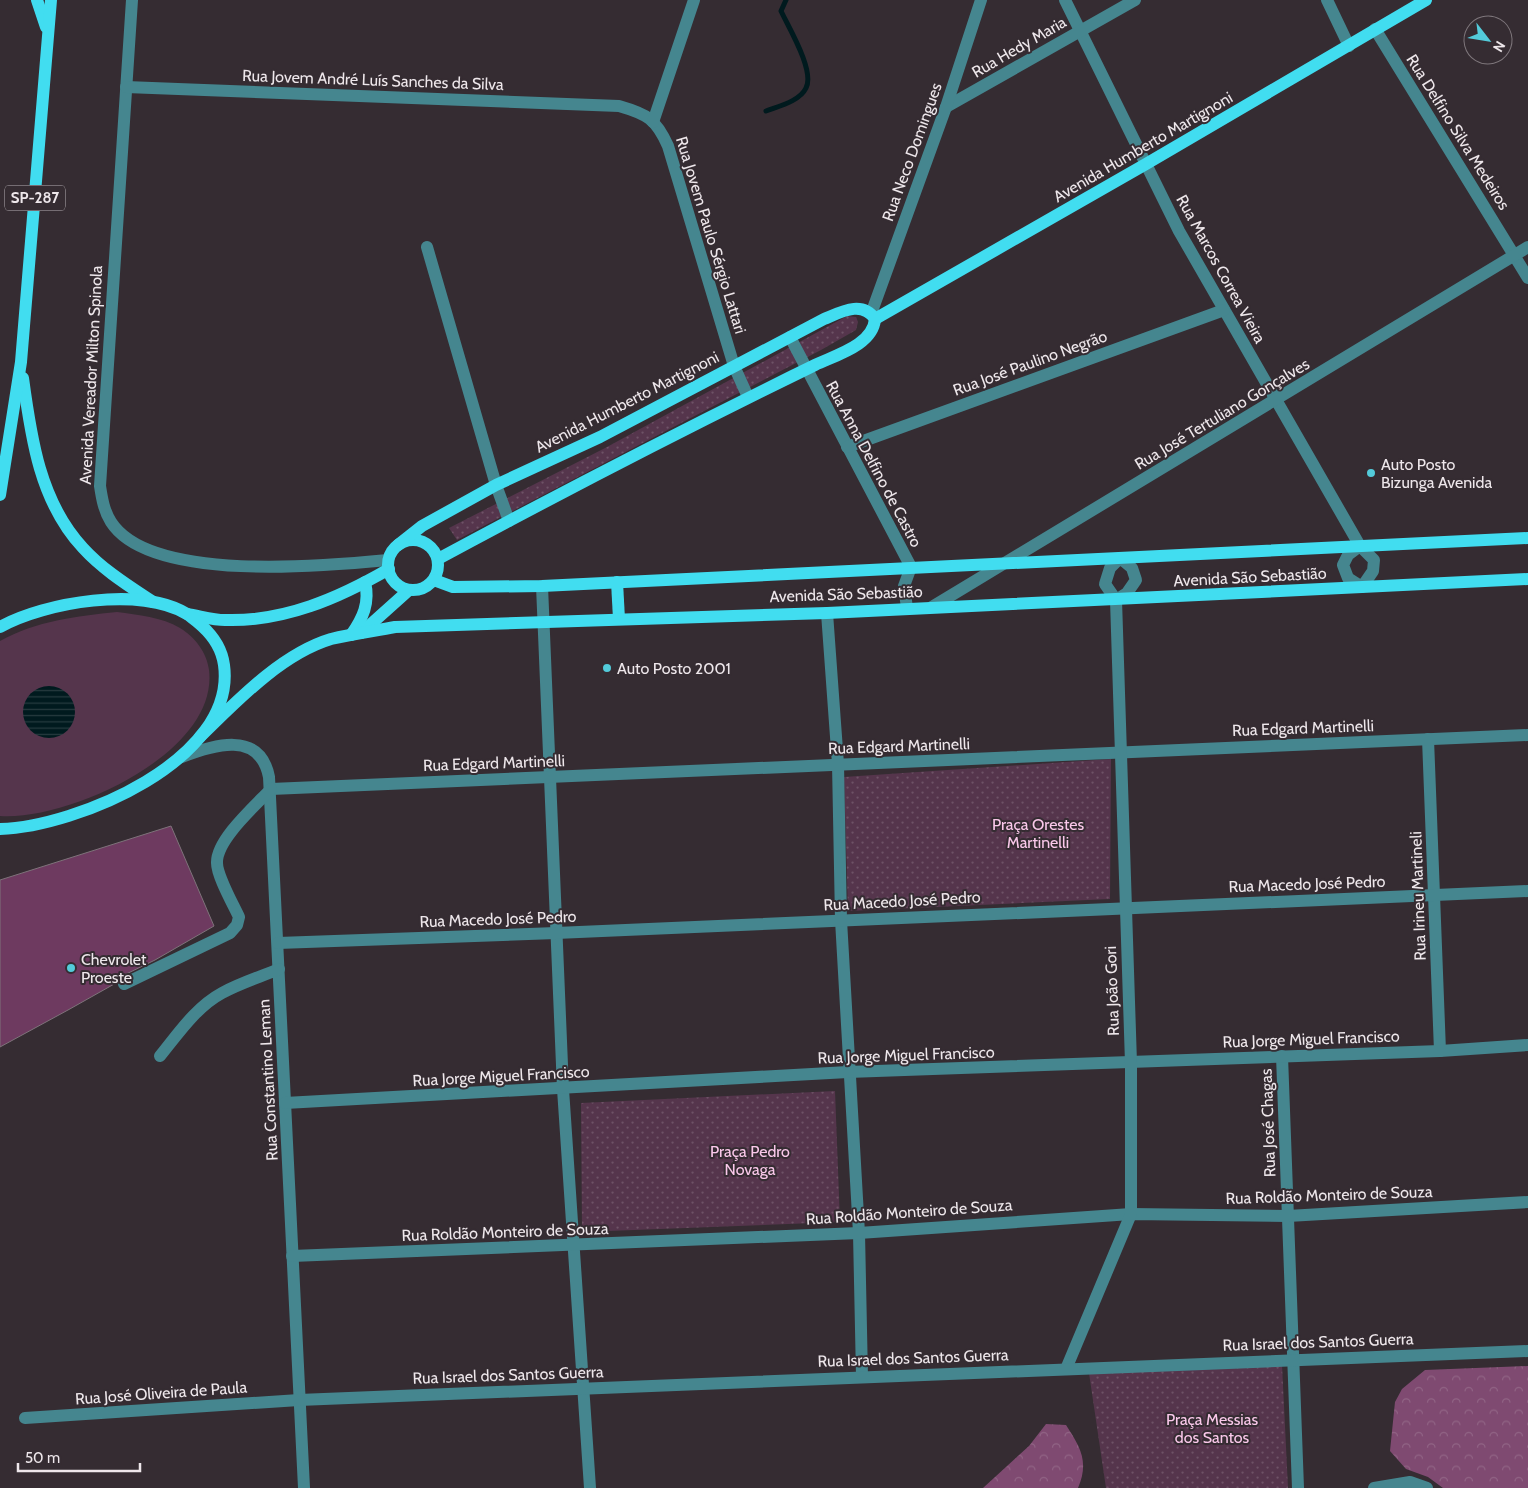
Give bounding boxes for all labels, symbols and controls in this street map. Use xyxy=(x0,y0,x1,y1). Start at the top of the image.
street label: Rua Hedy Maria xyxy=(968,12,1070,82)
north arrow xyxy=(1463,15,1513,65)
text: N xyxy=(1489,38,1509,56)
street label: Rua Delfino Silva Medeiros xyxy=(1402,51,1514,214)
street label: Rua Jovem André Luís Sanches da Silva xyxy=(242,66,504,94)
street label: Rua Neco Domingues xyxy=(878,80,946,224)
street label: Avenida Humberto Martignoni xyxy=(1050,88,1236,206)
street label: Rua Jovem Paulo Sérgio Lattari xyxy=(672,134,750,336)
road number: SP-287 xyxy=(5,186,65,210)
street label: Rua Marcos Correa Vieira xyxy=(1172,192,1270,347)
street label: Avenida Vereador Milton Spinola xyxy=(76,265,106,485)
street label: Rua José Paulino Negrão xyxy=(950,326,1110,400)
street label: Avenida Humberto Martignoni xyxy=(532,347,722,457)
street label: Rua José Tertuliano Gonçalves xyxy=(1131,354,1313,474)
street label: Rua Anna Delfino de Castro xyxy=(822,378,926,551)
place label: Auto Posto Bizunga Avenida xyxy=(1381,455,1492,492)
marker: Auto Posto Bizunga Avenida xyxy=(1365,467,1377,479)
street label: Avenida São Sebastião xyxy=(1173,563,1327,590)
street label: Avenida São Sebastião xyxy=(769,582,923,606)
place label: Auto Posto 2001 xyxy=(617,659,731,678)
marker: Auto Posto 2001 xyxy=(601,662,613,674)
street label: Rua Edgard Martinelli xyxy=(1232,716,1374,740)
street label: Rua Edgard Martinelli xyxy=(828,734,970,758)
street label: Rua Edgard Martinelli xyxy=(423,751,565,775)
park label: Praça Orestes Martinelli xyxy=(992,815,1084,852)
street label: Rua Irineu Martineli xyxy=(1406,831,1430,961)
street label: Rua Macedo José Pedro xyxy=(1228,872,1386,896)
street label: Rua Macedo José Pedro xyxy=(823,887,981,915)
street label: Rua Macedo José Pedro xyxy=(419,907,577,931)
street label: Rua João Gori xyxy=(1101,946,1123,1036)
place label: Chevrolet Proeste xyxy=(81,950,147,987)
marker: Chevrolet Proeste xyxy=(65,962,77,974)
street label: Rua Constantino Leman xyxy=(254,999,282,1161)
street label: Rua Jorge Miguel Francisco xyxy=(1222,1026,1400,1052)
street label: Rua Jorge Miguel Francisco xyxy=(817,1042,995,1068)
street label: Rua Jorge Miguel Francisco xyxy=(412,1062,590,1090)
street label: Rua José Chagas xyxy=(1257,1068,1279,1178)
park label: Praça Pedro Novaga xyxy=(710,1142,790,1179)
street label: Rua Roldão Monteiro de Souza xyxy=(1225,1182,1433,1208)
street label: Rua Roldão Monteiro de Souza xyxy=(805,1195,1013,1229)
street label: Rua Roldão Monteiro de Souza xyxy=(401,1219,609,1245)
street label: Rua Israel dos Santos Guerra xyxy=(1222,1329,1414,1355)
street label: Rua Israel dos Santos Guerra xyxy=(817,1345,1009,1371)
street label: Rua Israel dos Santos Guerra xyxy=(412,1362,604,1388)
street label: Rua José Oliveira de Paula xyxy=(74,1377,248,1408)
park label: Praça Messias dos Santos xyxy=(1166,1410,1258,1447)
scale bar xyxy=(18,1440,140,1472)
text: 50 m xyxy=(25,1449,60,1467)

